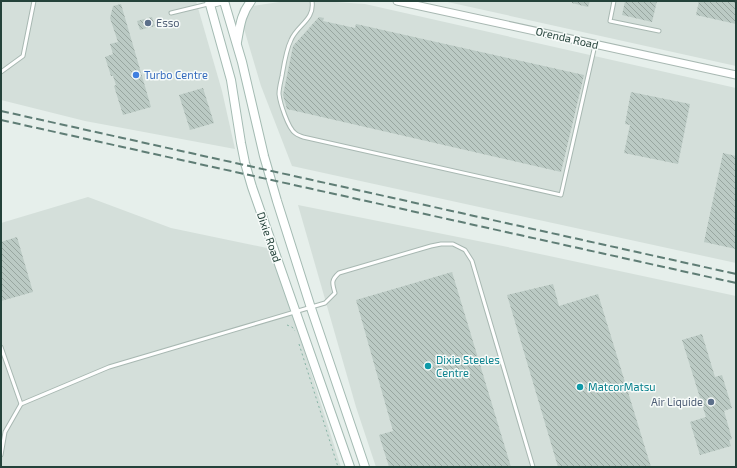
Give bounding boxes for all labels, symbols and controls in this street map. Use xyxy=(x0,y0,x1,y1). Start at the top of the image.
place label: Esso xyxy=(156,16,180,29)
marker: Esso xyxy=(143,18,153,28)
street label: Orenda Road xyxy=(534,24,600,51)
place label: Turbo Centre xyxy=(144,68,208,81)
marker: Turbo Centre xyxy=(131,70,141,80)
street label: Dixie Road xyxy=(255,210,284,264)
place label: Dixie Steeles Centre xyxy=(436,353,500,379)
marker: Dixie Steeles Centre xyxy=(423,361,433,371)
place label: MatcorMatsu xyxy=(588,380,656,393)
marker: MatcorMatsu xyxy=(575,382,585,392)
place label: Air Liquide xyxy=(651,395,703,408)
marker: Air Liquide xyxy=(706,397,716,407)

